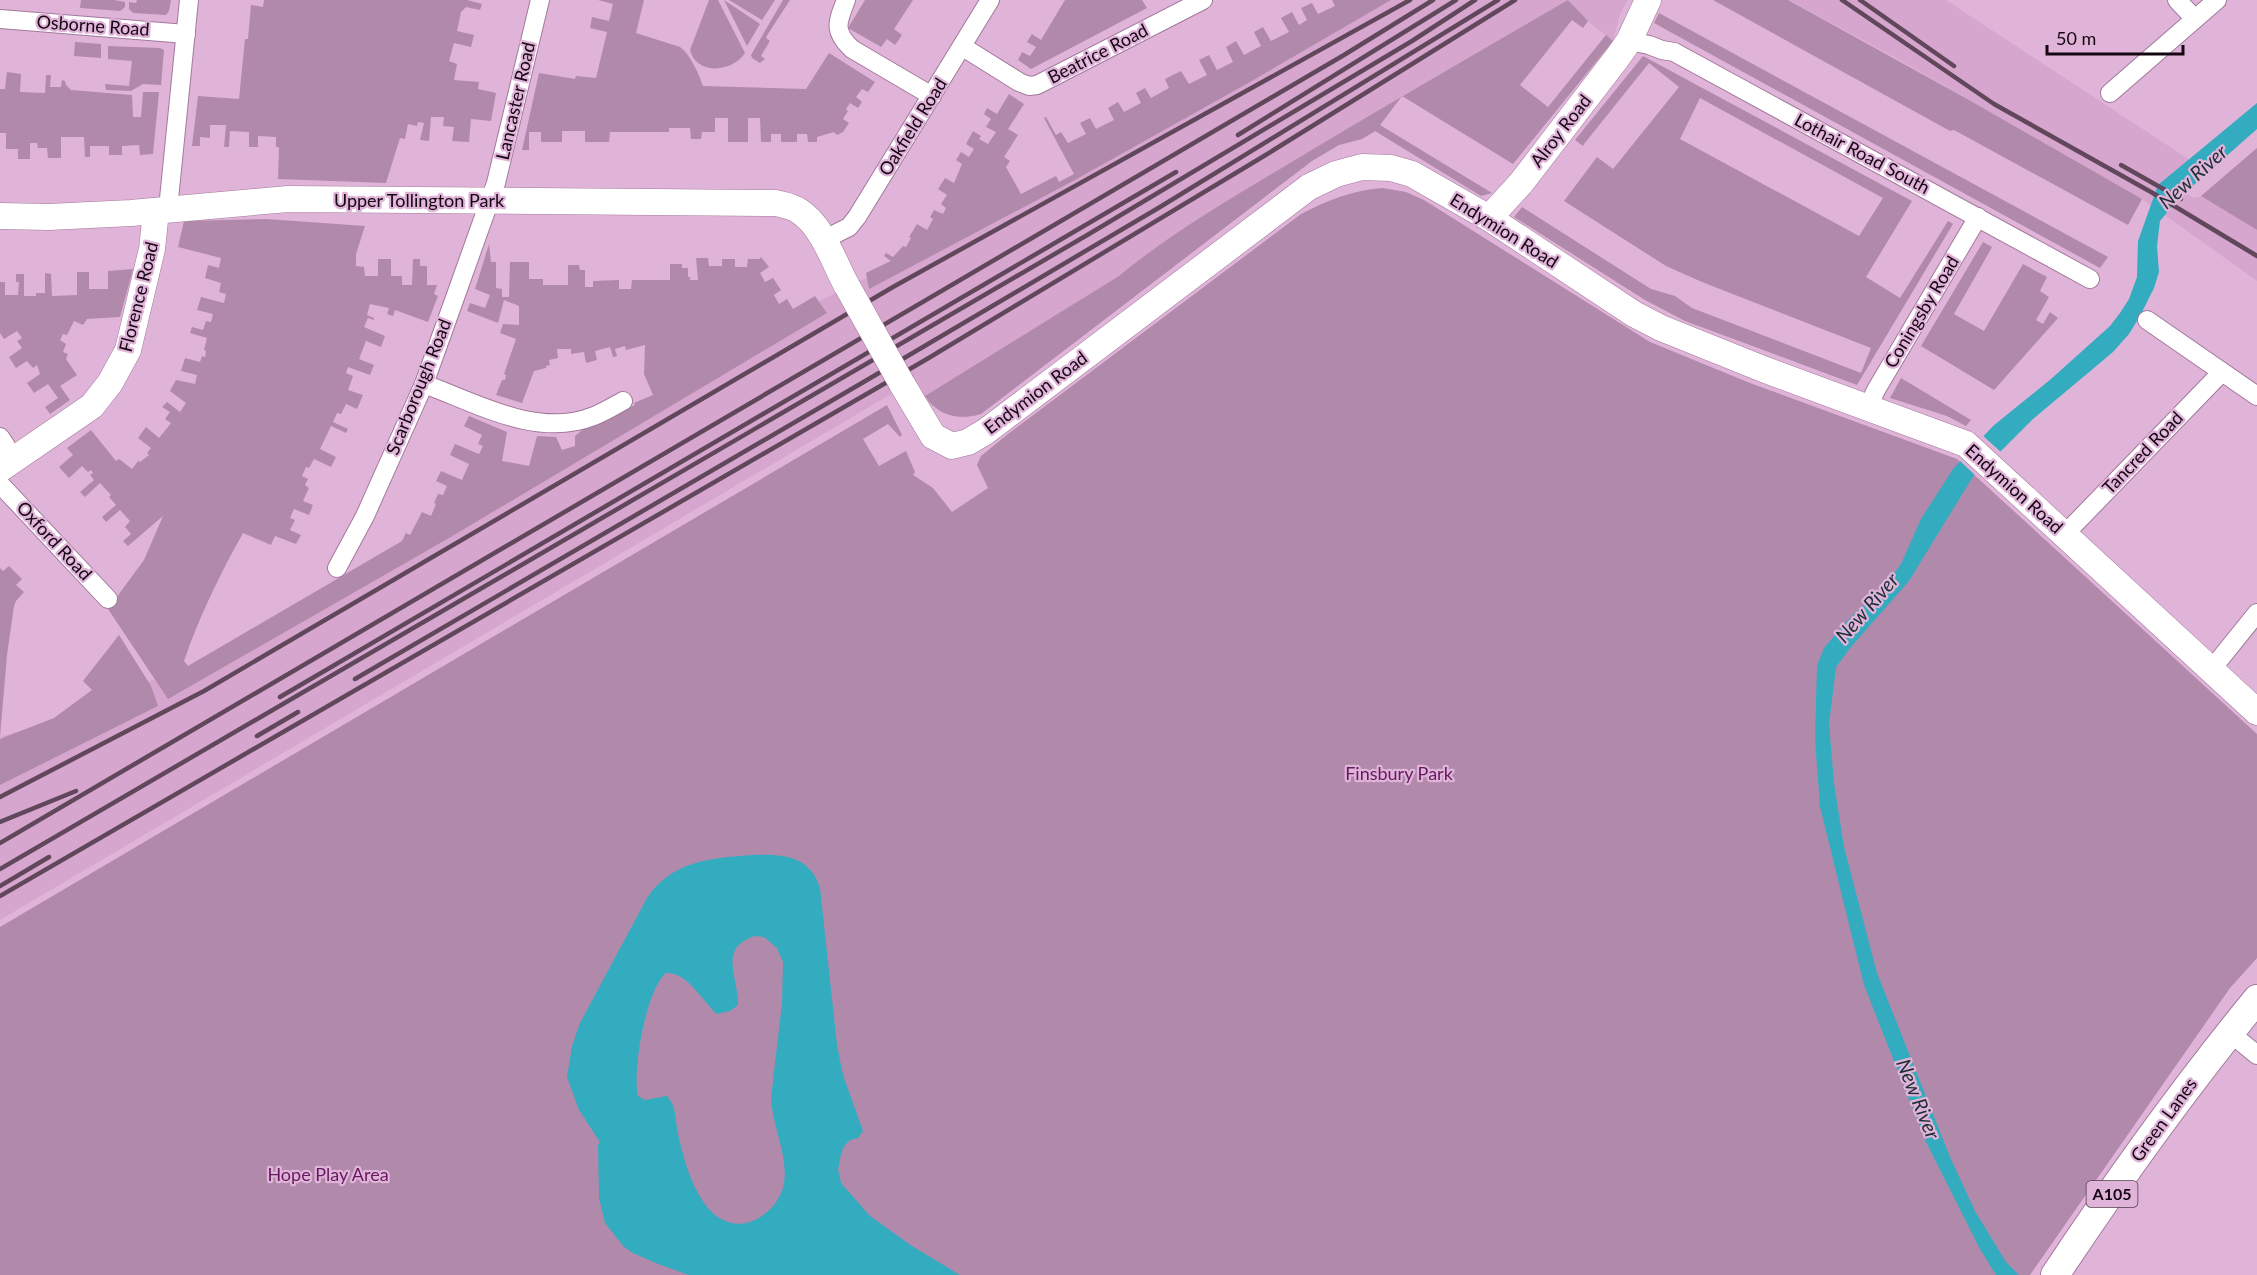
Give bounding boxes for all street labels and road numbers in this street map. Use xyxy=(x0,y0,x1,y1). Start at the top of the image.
street label: Osborne Road xyxy=(36,10,150,40)
street label: Beatrice Road xyxy=(1044,18,1151,88)
street label: Lancaster Road xyxy=(491,40,539,162)
street label: Oakfield Road xyxy=(873,74,951,179)
street label: Alroy Road xyxy=(1525,90,1595,171)
street label: Lothair Road South xyxy=(1791,108,1934,198)
street label: Endymion Road xyxy=(1446,188,1563,272)
street label: Upper Tollington Park xyxy=(334,189,505,211)
street label: Florence Road xyxy=(114,239,162,354)
street label: Coningsby Road xyxy=(1879,251,1963,372)
street label: Scarborough Road xyxy=(381,316,455,458)
street label: Endymion Road xyxy=(979,346,1091,438)
street label: Tancred Road xyxy=(2097,406,2187,498)
street label: Endymion Road xyxy=(1961,439,2068,538)
street label: Oxford Road xyxy=(13,496,97,584)
street label: Green Lanes xyxy=(2125,1073,2201,1166)
road number: A105 xyxy=(2086,1181,2138,1207)

